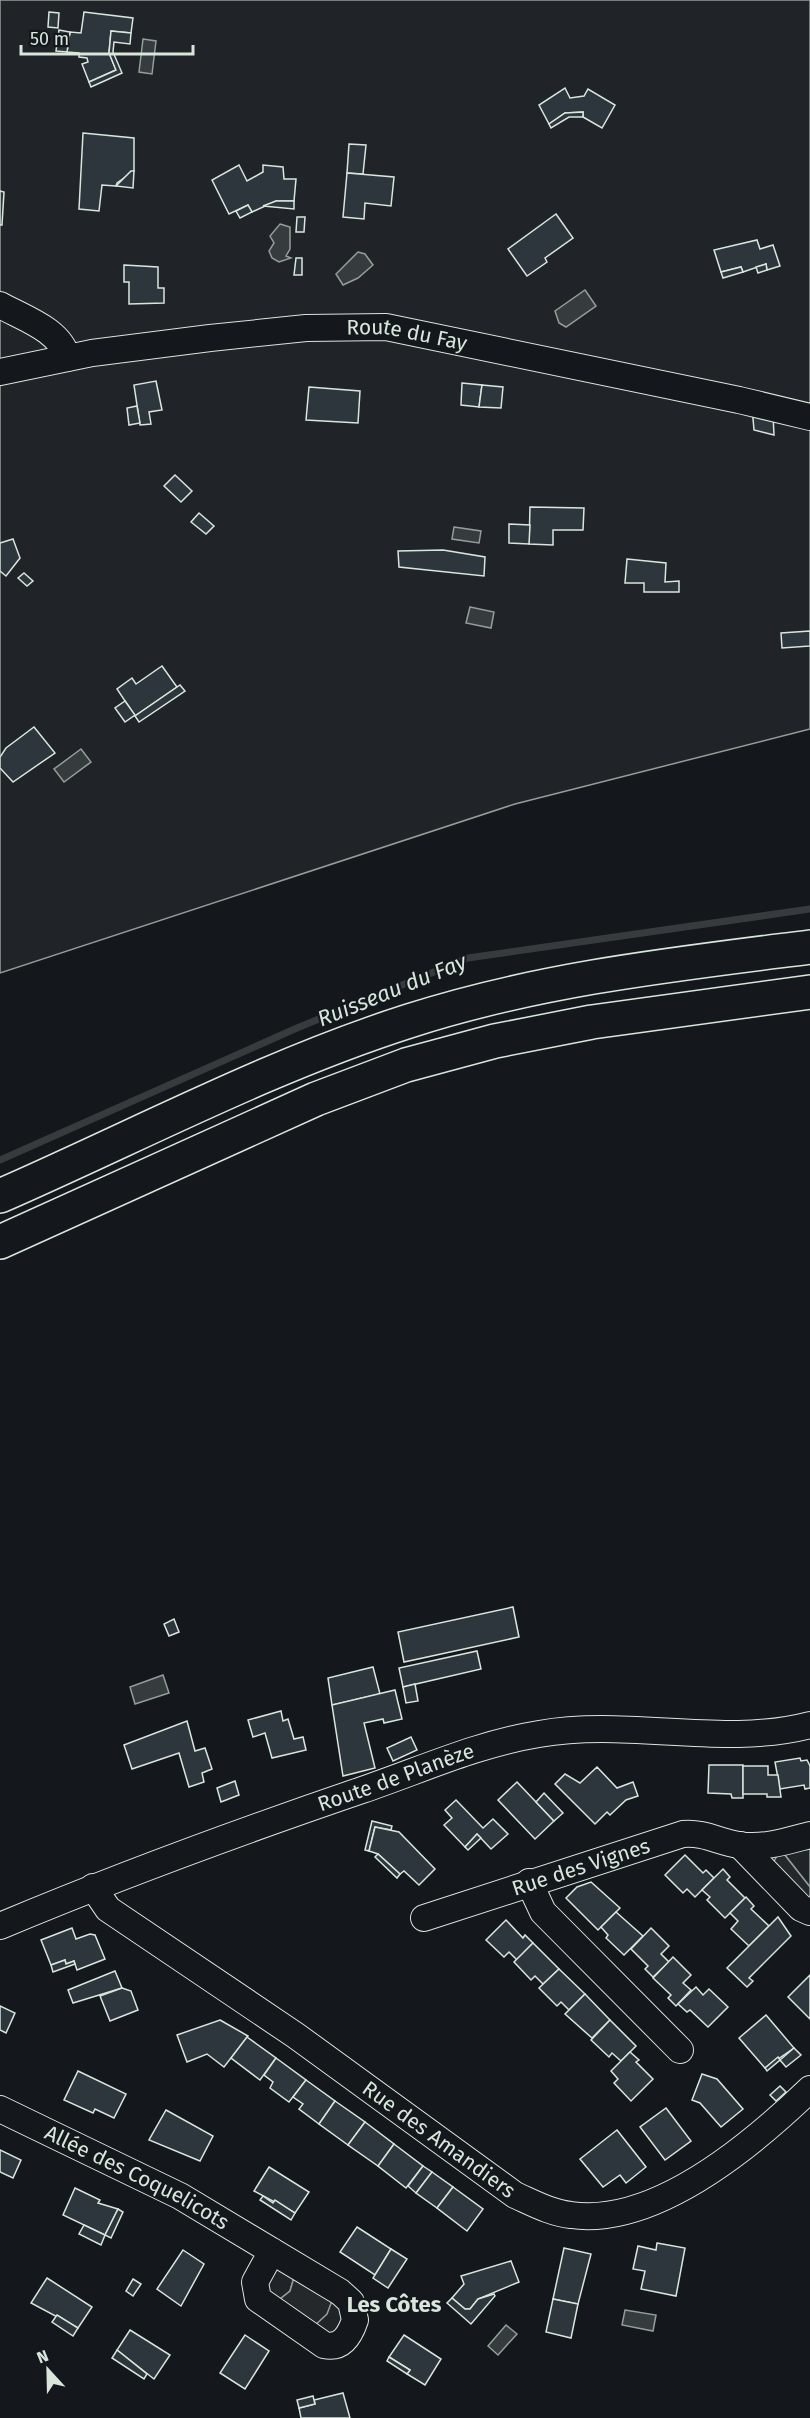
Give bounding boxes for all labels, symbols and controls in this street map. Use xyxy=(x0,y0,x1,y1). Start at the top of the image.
scale bar xyxy=(21,18,194,56)
text: 50 m xyxy=(30,28,69,50)
street label: Route du Fay xyxy=(346,314,470,357)
water label: Ruisseau du Fay xyxy=(313,947,472,1032)
street label: Route de Planèze xyxy=(314,1738,478,1817)
street label: Rue des Vignes xyxy=(509,1833,653,1902)
street label: Rue des Amandiers xyxy=(357,2075,521,2204)
street label: Allée des Coquelicots xyxy=(41,2120,234,2235)
district label: Les Côtes xyxy=(347,2291,442,2318)
north arrow xyxy=(18,2340,78,2400)
text: N xyxy=(34,2346,51,2367)

